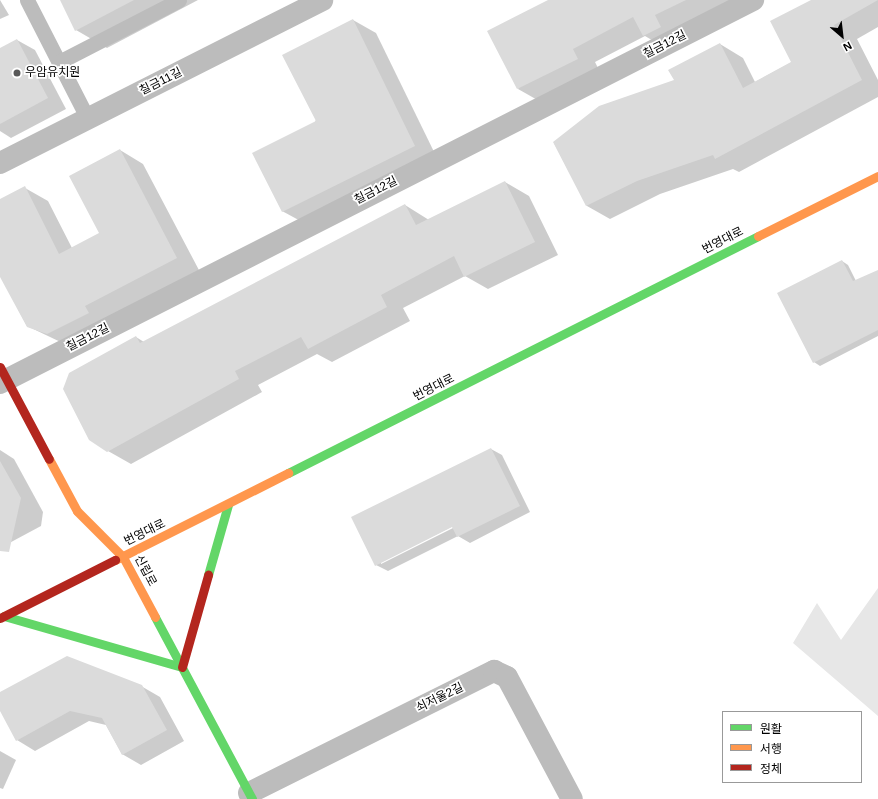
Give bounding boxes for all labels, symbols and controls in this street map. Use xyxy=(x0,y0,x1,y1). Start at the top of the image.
north arrow xyxy=(822,16,862,56)
street label: 칠금12길 xyxy=(641,28,689,62)
text: N xyxy=(841,39,854,54)
street label: 칠금11길 xyxy=(137,65,185,99)
place label: 우암유치원 xyxy=(25,66,80,80)
marker: 우암유치원 xyxy=(12,68,22,78)
street label: 칠금12길 xyxy=(352,174,400,208)
street label: 번영대로 xyxy=(700,225,746,257)
street label: 칠금12길 xyxy=(64,321,112,355)
street label: 번영대로 xyxy=(411,372,457,404)
street label: 번영대로 xyxy=(122,517,168,549)
street label: 신립로 xyxy=(131,553,159,589)
street label: 쇠저울2길 xyxy=(414,680,466,716)
legend xyxy=(722,711,862,783)
text: 원활 xyxy=(760,722,782,736)
text: 서행 xyxy=(760,742,782,756)
text: 정체 xyxy=(760,762,782,776)

